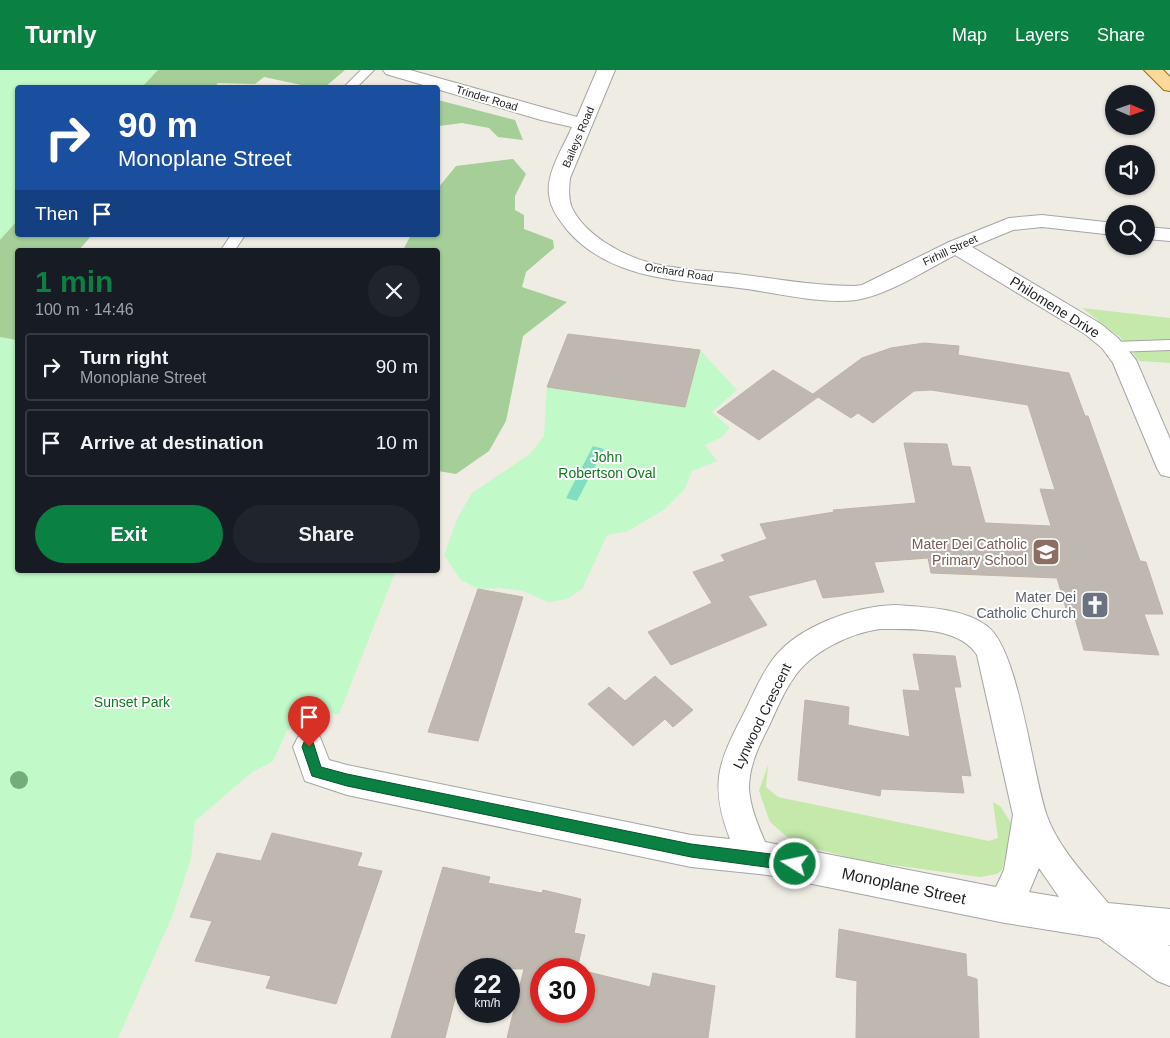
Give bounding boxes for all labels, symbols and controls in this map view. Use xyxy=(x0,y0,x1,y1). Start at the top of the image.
text: Turnly xyxy=(25,21,97,48)
text: Map xyxy=(952,25,987,45)
text: Layers xyxy=(1015,25,1069,45)
text: Share xyxy=(1097,25,1145,45)
street label: Trinder Road xyxy=(455,83,519,113)
north arrow xyxy=(1105,85,1155,135)
map controls xyxy=(1105,85,1155,255)
icon: right xyxy=(35,105,100,170)
text: 90 m xyxy=(118,105,198,144)
street label: Baileys Road xyxy=(560,105,596,169)
button: sound xyxy=(1105,145,1155,195)
text: Monoplane Street xyxy=(118,146,292,171)
icon: arrive xyxy=(88,200,116,228)
text: Then xyxy=(35,203,78,224)
button: search xyxy=(1105,205,1155,255)
street label: Firhill Street xyxy=(921,232,979,268)
street label: Orchard Road xyxy=(644,261,714,283)
text: 1 min xyxy=(35,265,113,298)
button: close xyxy=(368,265,420,317)
street label: Philomene Drive xyxy=(1007,273,1103,341)
text: 100 m · 14:46 xyxy=(35,301,134,318)
text: Turn right xyxy=(80,347,168,368)
icon: right xyxy=(37,353,65,381)
text: 90 m xyxy=(376,356,418,377)
text: Monoplane Street xyxy=(80,369,206,386)
icon: arrive xyxy=(37,429,65,457)
text: Arrive at destination xyxy=(80,432,264,453)
text: 10 m xyxy=(376,432,418,453)
park label: John Robertson Oval xyxy=(558,449,656,481)
button: Exit xyxy=(35,505,223,563)
button: Share xyxy=(233,505,420,563)
place label: Mater Dei Catholic Primary School xyxy=(912,536,1027,568)
school or university icon: Mater Dei Catholic Primary School xyxy=(1031,537,1061,567)
place label: Mater Dei Catholic Church xyxy=(976,589,1076,621)
church icon: Mater Dei Catholic Church xyxy=(1080,590,1110,620)
street label: Lynwood Crescent xyxy=(730,661,795,771)
park label: Sunset Park xyxy=(94,694,171,710)
pin xyxy=(288,696,330,747)
icon: arrive xyxy=(295,703,323,731)
position arrow xyxy=(768,837,820,889)
street label: Monoplane Street xyxy=(840,865,968,908)
speed limit sign: 30 xyxy=(530,958,595,1023)
text: 22 xyxy=(474,970,501,998)
text: km/h xyxy=(474,996,501,1010)

